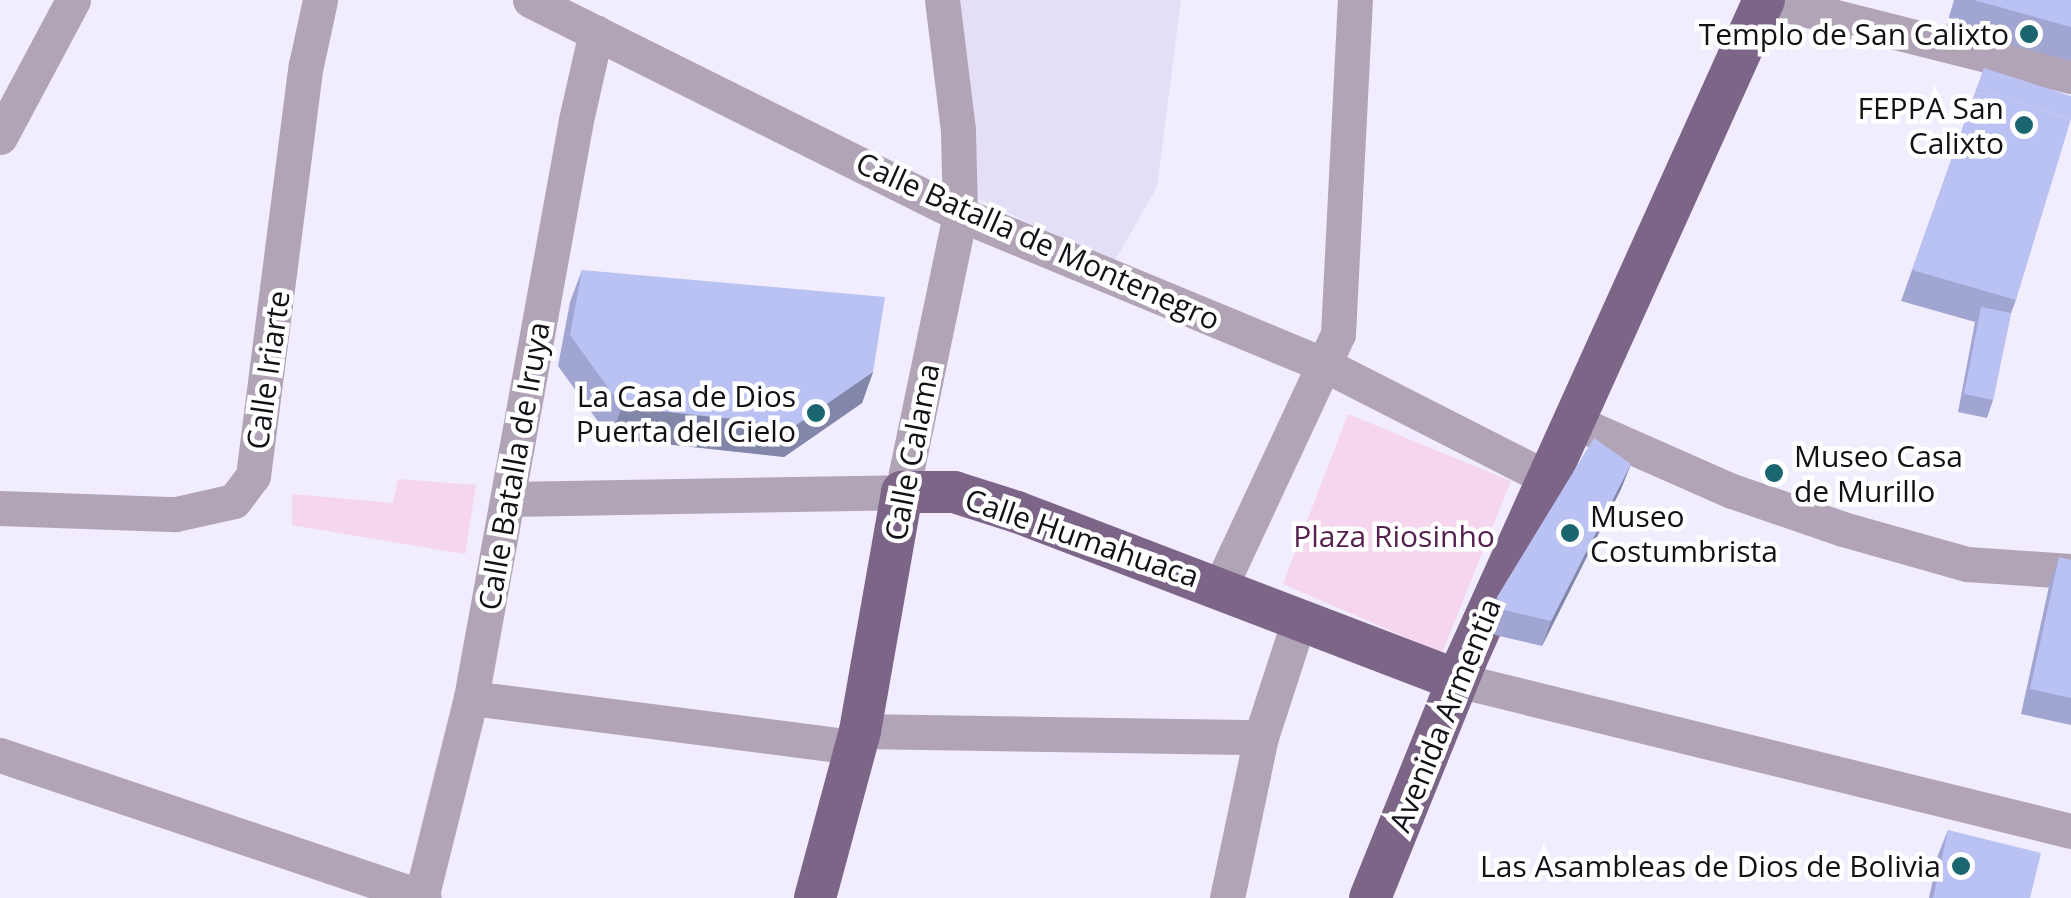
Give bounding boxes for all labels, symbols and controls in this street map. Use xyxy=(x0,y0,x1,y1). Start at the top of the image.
place label: Templo de San Calixto xyxy=(1699,16,2009,52)
marker: Templo de San Calixto xyxy=(2018,23,2040,45)
place label: FEPPA San Calixto xyxy=(1857,90,2004,160)
marker: FEPPA San Calixto xyxy=(2013,114,2035,136)
street label: Calle Batalla de Montenegro xyxy=(851,144,1225,338)
street label: Calle Iriarte xyxy=(239,288,297,452)
street label: Calle Batalla de Iruya xyxy=(471,319,557,613)
street label: Calle Calama xyxy=(877,360,947,544)
place label: La Casa de Dios Puerta del Cielo xyxy=(576,378,796,448)
marker: La Casa de Dios Puerta del Cielo xyxy=(805,402,827,424)
place label: Museo Casa de Murillo xyxy=(1794,438,1963,508)
marker: Museo Casa de Murillo xyxy=(1763,462,1785,484)
street label: Calle Humahuaca xyxy=(960,481,1204,595)
place label: Museo Costumbrista xyxy=(1590,498,1778,568)
park label: Plaza Riosinho xyxy=(1293,518,1495,554)
marker: Museo Costumbrista xyxy=(1559,522,1581,544)
street label: Avenida Armentia xyxy=(1382,593,1508,837)
place label: Las Asambleas de Dios de Bolivia xyxy=(1480,848,1941,884)
marker: Las Asambleas de Dios de Bolivia xyxy=(1950,855,1972,877)

